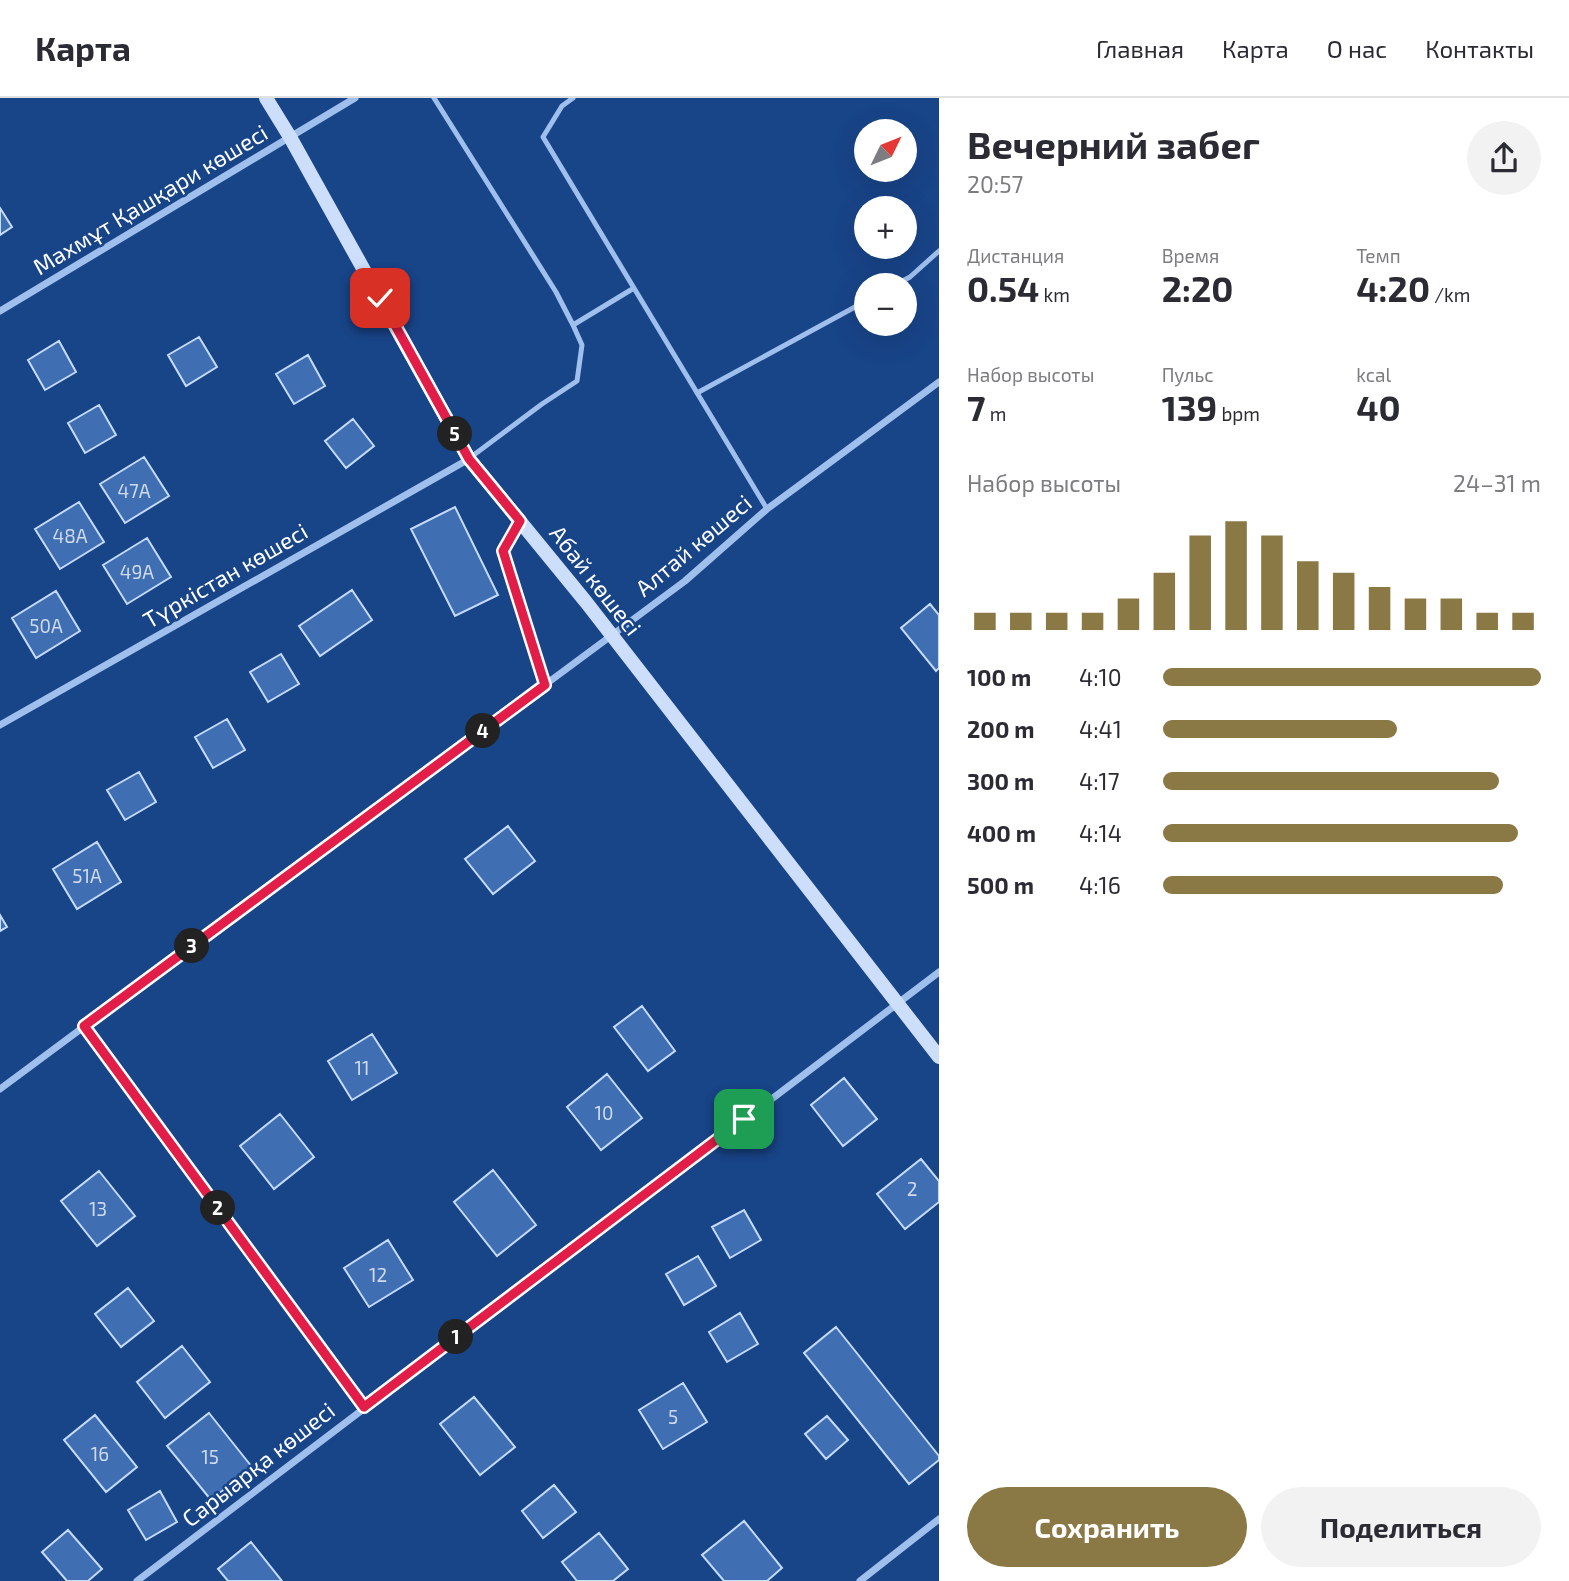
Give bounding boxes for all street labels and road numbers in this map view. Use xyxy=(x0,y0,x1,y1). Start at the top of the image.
street label: Махмұт Қашқари көшесі xyxy=(28,118,272,280)
street label: Алтай көшесі xyxy=(629,488,757,602)
street label: Түркістан көшесі xyxy=(138,517,312,633)
street label: Абай көшесі xyxy=(544,519,648,641)
street label: Сарыарқа көшесі xyxy=(176,1396,340,1532)

